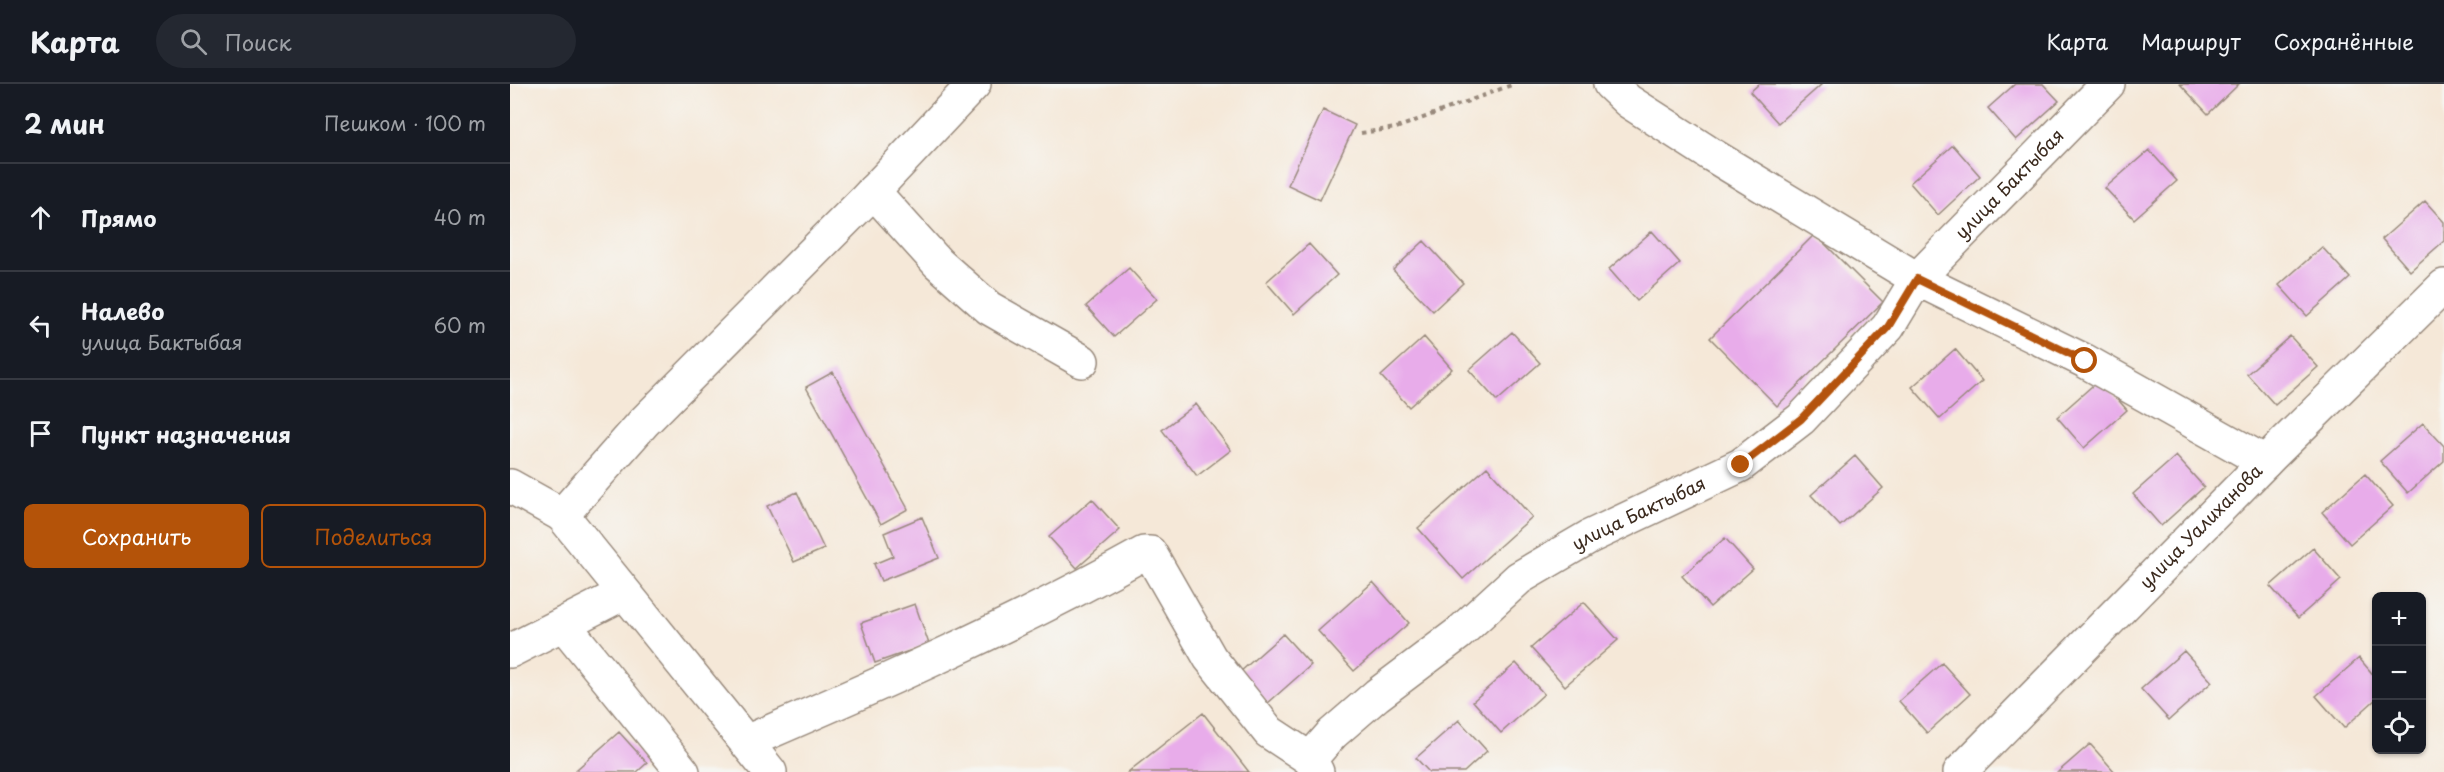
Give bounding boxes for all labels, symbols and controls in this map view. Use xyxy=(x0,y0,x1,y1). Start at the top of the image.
search box xyxy=(156,14,576,68)
text: Карта xyxy=(30,20,120,63)
icon: search xyxy=(177,25,210,58)
text: Поиск xyxy=(225,25,292,58)
text: Карта xyxy=(2047,25,2108,57)
text: Маршрут xyxy=(2141,25,2241,57)
text: Сохранённые xyxy=(2274,25,2414,57)
text: 2 мин xyxy=(24,104,105,143)
text: Пешком · 100 m xyxy=(324,108,486,138)
street label: улица Бактыбая xyxy=(1948,122,2069,245)
icon: ahead xyxy=(24,201,57,234)
text: Прямо xyxy=(81,201,156,234)
text: 40 m xyxy=(434,202,486,232)
text: Налево xyxy=(81,294,164,327)
icon: left xyxy=(24,309,57,342)
text: 60 m xyxy=(434,310,486,340)
text: улица Бактыбая xyxy=(81,327,243,357)
route start xyxy=(2071,347,2097,373)
icon: arrive xyxy=(24,417,57,450)
text: Пункт назначения xyxy=(81,417,291,450)
route end xyxy=(1727,451,1753,477)
street label: улица Уалиханова xyxy=(2132,457,2269,594)
street label: улица Бактыбая xyxy=(1566,469,1710,556)
button: Сохранить xyxy=(24,504,249,568)
button: Поделиться xyxy=(261,504,486,568)
map controls xyxy=(2372,592,2426,754)
button: + xyxy=(2372,592,2426,646)
button: − xyxy=(2372,646,2426,700)
button: locate xyxy=(2372,700,2426,754)

